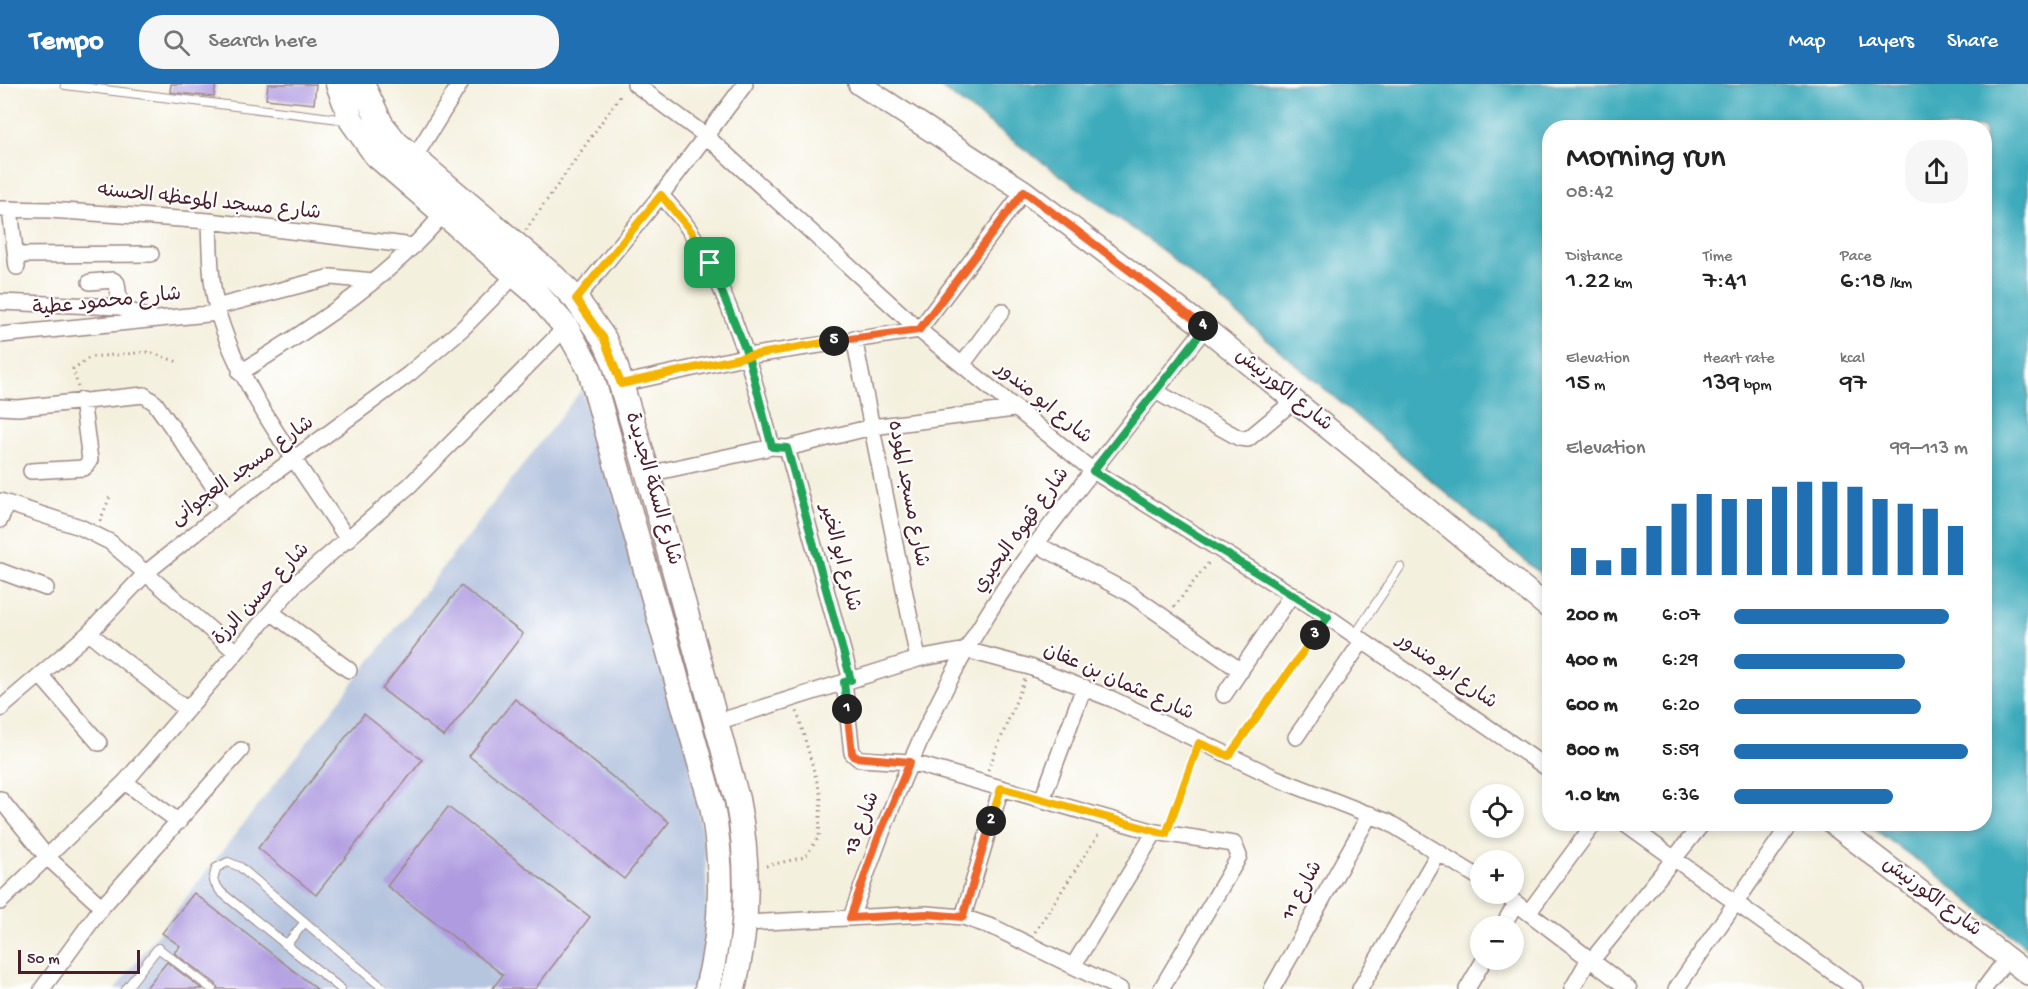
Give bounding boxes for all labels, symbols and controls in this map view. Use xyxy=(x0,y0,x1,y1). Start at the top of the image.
search box xyxy=(139,15,559,69)
text: Tempo xyxy=(30,26,103,59)
icon: search xyxy=(160,26,193,59)
text: Search here xyxy=(208,29,317,55)
text: Map xyxy=(1789,30,1825,55)
text: Layers xyxy=(1858,30,1914,55)
text: Share xyxy=(1947,30,1998,55)
text: Morning run xyxy=(1566,140,1726,178)
button: share xyxy=(1905,140,1968,203)
street label: شارع مسجد الموعظه الحسنه xyxy=(96,179,322,226)
text: 08:42 xyxy=(1566,182,1614,205)
pin xyxy=(684,237,735,288)
icon: arrive xyxy=(693,246,726,279)
text: Distance xyxy=(1566,248,1623,267)
text: Time xyxy=(1703,248,1732,267)
text: Pace xyxy=(1840,248,1871,267)
text: 1.22 xyxy=(1566,267,1610,298)
text: 7:41 xyxy=(1703,267,1747,298)
text: 6:18 xyxy=(1840,267,1886,298)
text: km xyxy=(1610,275,1632,294)
text: /km xyxy=(1886,275,1912,294)
street label: شارع محمود عطية xyxy=(32,283,182,322)
pin: 4 xyxy=(1188,311,1218,341)
text: 4 xyxy=(1199,316,1207,335)
pin: 5 xyxy=(819,326,849,356)
text: 5 xyxy=(830,331,838,350)
street label: شارع الكورنيش xyxy=(1230,344,1337,437)
text: Elevation xyxy=(1566,350,1630,369)
text: Heart rate xyxy=(1703,350,1775,369)
text: kcal xyxy=(1840,350,1865,369)
street label: شارع ابو مندور xyxy=(989,356,1096,450)
text: 15 xyxy=(1566,369,1590,400)
text: 139 xyxy=(1703,369,1740,400)
text: 97 xyxy=(1840,369,1867,400)
text: m xyxy=(1590,377,1605,396)
text: bpm xyxy=(1740,377,1772,396)
street label: شارع السكة الجديدة xyxy=(619,410,686,568)
street label: شارع مسجد العجوانى xyxy=(166,411,319,532)
street label: شارع مسجد الموده xyxy=(882,419,933,569)
text: Elevation xyxy=(1566,438,1646,461)
text: 99–113 m xyxy=(1890,438,1968,461)
street label: شارع قهوه البحيري xyxy=(968,463,1075,598)
street label: شارع ابو الخير xyxy=(813,500,865,614)
street label: شارع حسن الرزة xyxy=(208,538,315,651)
text: 200 m xyxy=(1566,605,1617,628)
text: 6:07 xyxy=(1662,605,1700,628)
pin: 3 xyxy=(1300,620,1330,650)
text: 3 xyxy=(1311,625,1319,644)
street label: شارع ابو مندور xyxy=(1390,627,1501,715)
street label: شارع عثمان بن عفان xyxy=(1039,639,1197,726)
text: 400 m xyxy=(1566,650,1617,673)
text: 6:29 xyxy=(1662,650,1698,673)
pin: 1 xyxy=(832,694,862,724)
text: 600 m xyxy=(1566,695,1618,718)
text: 6:20 xyxy=(1662,695,1700,718)
text: 1 xyxy=(844,699,850,718)
text: 800 m xyxy=(1566,740,1619,763)
text: 5:59 xyxy=(1662,740,1699,763)
map controls xyxy=(1470,784,1524,970)
button: locate xyxy=(1470,784,1524,838)
text: 1.0 km xyxy=(1566,785,1620,808)
text: 6:36 xyxy=(1662,785,1699,808)
street label: شارع 13 xyxy=(839,788,886,860)
pin: 2 xyxy=(976,806,1006,836)
text: 2 xyxy=(987,811,995,830)
button: + xyxy=(1470,850,1524,904)
street label: شارع الكورنيش xyxy=(1877,852,1986,943)
street label: شارع 11 xyxy=(1276,857,1329,926)
button: − xyxy=(1470,916,1524,970)
scale bar xyxy=(18,947,140,974)
text: 50 m xyxy=(27,951,60,970)

